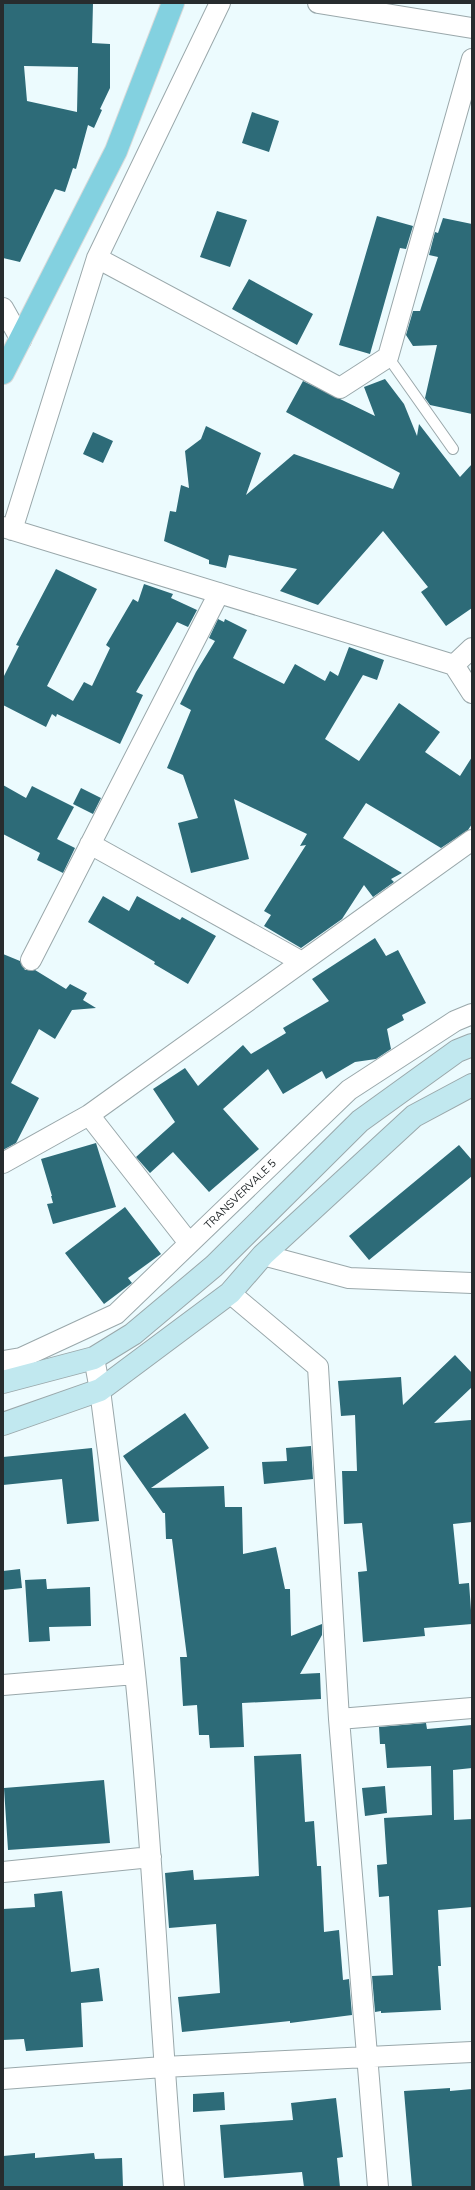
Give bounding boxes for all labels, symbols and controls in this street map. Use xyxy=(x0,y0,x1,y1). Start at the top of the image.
street label: TRANSVERVALE 5 xyxy=(201,1156,280,1233)

